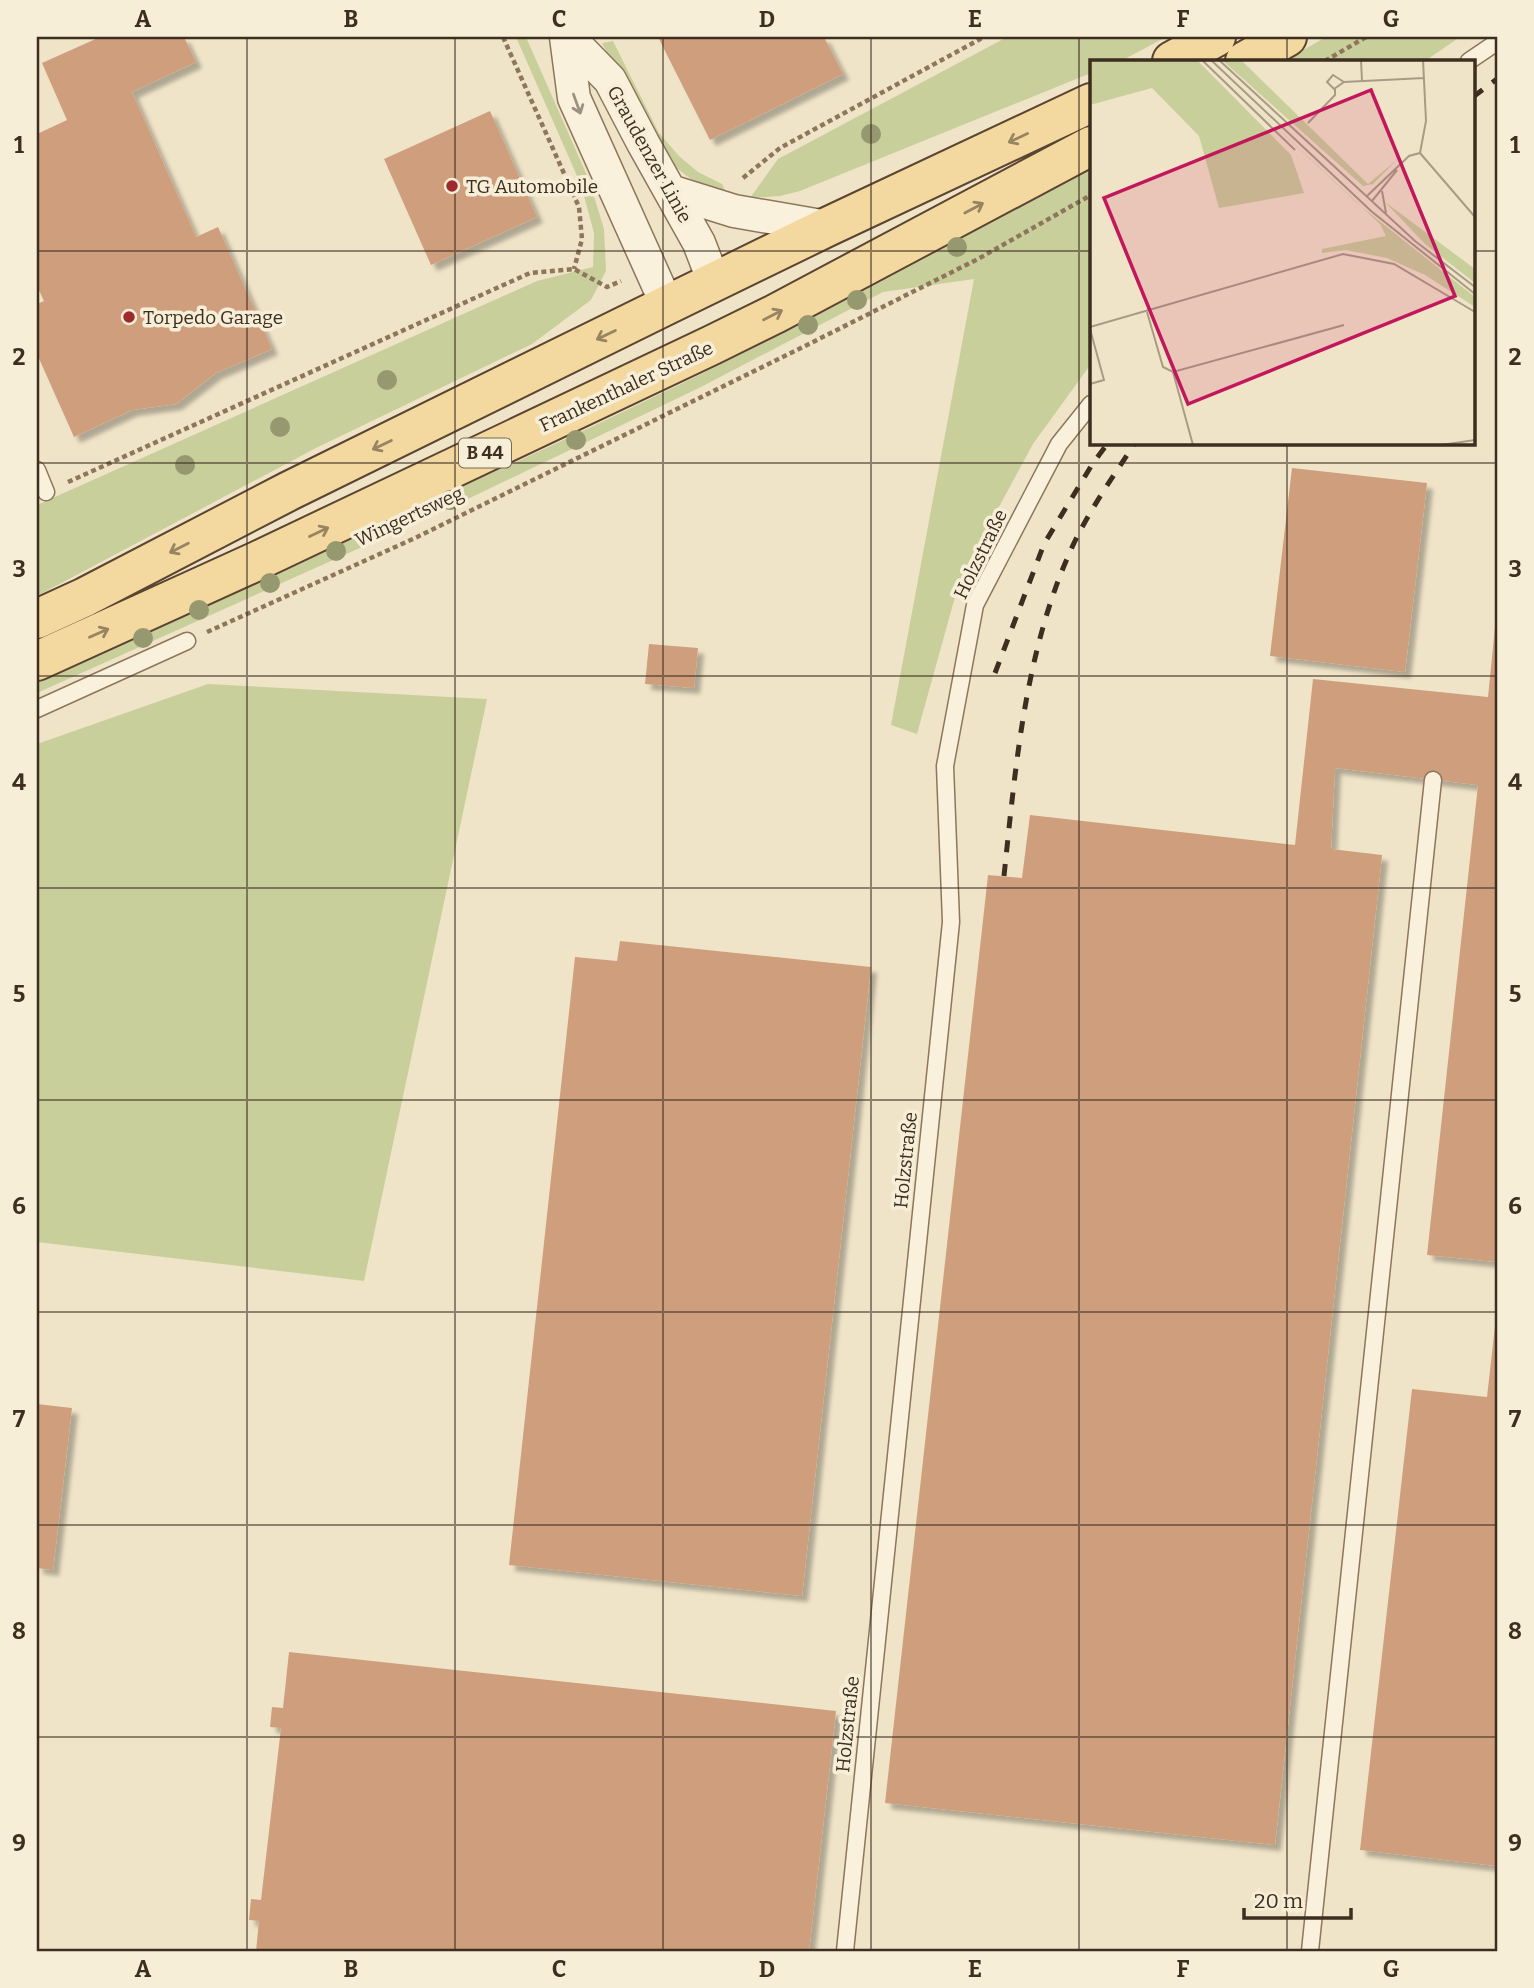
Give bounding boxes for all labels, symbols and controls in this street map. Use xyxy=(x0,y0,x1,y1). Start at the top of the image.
text: A xyxy=(135,5,152,33)
text: B xyxy=(344,5,358,33)
text: C xyxy=(552,5,566,33)
text: D xyxy=(759,5,775,33)
text: E xyxy=(968,5,982,33)
text: F xyxy=(1177,5,1190,33)
text: G xyxy=(1383,5,1400,33)
inset map xyxy=(1090,60,1474,444)
street label: Graudenzer Linie xyxy=(602,82,697,227)
one-way arrow xyxy=(572,92,585,114)
text: 1 xyxy=(14,131,24,159)
text: 1 xyxy=(1510,131,1520,159)
one-way arrow xyxy=(1008,132,1029,145)
place label: TG Automobile xyxy=(466,175,598,198)
marker: TG Automobile xyxy=(444,178,460,194)
one-way arrow xyxy=(963,201,984,215)
place label: Torpedo Garage xyxy=(143,306,283,329)
one-way arrow xyxy=(762,307,783,321)
marker: Torpedo Garage xyxy=(121,309,137,325)
one-way arrow xyxy=(596,328,617,342)
street label: Frankenthaler Straße xyxy=(536,336,717,437)
text: 2 xyxy=(13,343,26,371)
text: 2 xyxy=(1509,343,1522,371)
road number: B 44 xyxy=(459,438,511,467)
one-way arrow xyxy=(372,439,393,453)
street label: Wingertsweg xyxy=(351,481,467,552)
street label: Holzstraße xyxy=(949,506,1012,603)
one-way arrow xyxy=(308,525,329,538)
one-way arrow xyxy=(169,542,190,556)
text: 3 xyxy=(12,555,26,583)
text: 3 xyxy=(1508,555,1522,583)
one-way arrow xyxy=(88,626,109,639)
text: 4 xyxy=(12,768,26,796)
text: 4 xyxy=(1508,768,1522,796)
text: 5 xyxy=(13,980,25,1008)
text: 5 xyxy=(1509,980,1521,1008)
street label: Holzstraße xyxy=(889,1111,922,1209)
text: 6 xyxy=(12,1192,26,1220)
text: 6 xyxy=(1508,1192,1522,1220)
text: 7 xyxy=(13,1405,26,1433)
text: 7 xyxy=(1509,1405,1522,1433)
text: 8 xyxy=(12,1617,26,1645)
text: 8 xyxy=(1508,1617,1522,1645)
street label: Holzstraße xyxy=(831,1675,864,1773)
text: 9 xyxy=(12,1829,26,1857)
text: 9 xyxy=(1508,1829,1522,1857)
scale bar xyxy=(1244,1876,1350,1920)
text: 20 m xyxy=(1254,1888,1303,1914)
text: A xyxy=(135,1955,152,1983)
text: B xyxy=(344,1955,358,1983)
text: C xyxy=(552,1955,566,1983)
text: D xyxy=(759,1955,775,1983)
text: E xyxy=(968,1955,982,1983)
text: F xyxy=(1177,1955,1190,1983)
text: G xyxy=(1383,1955,1400,1983)

